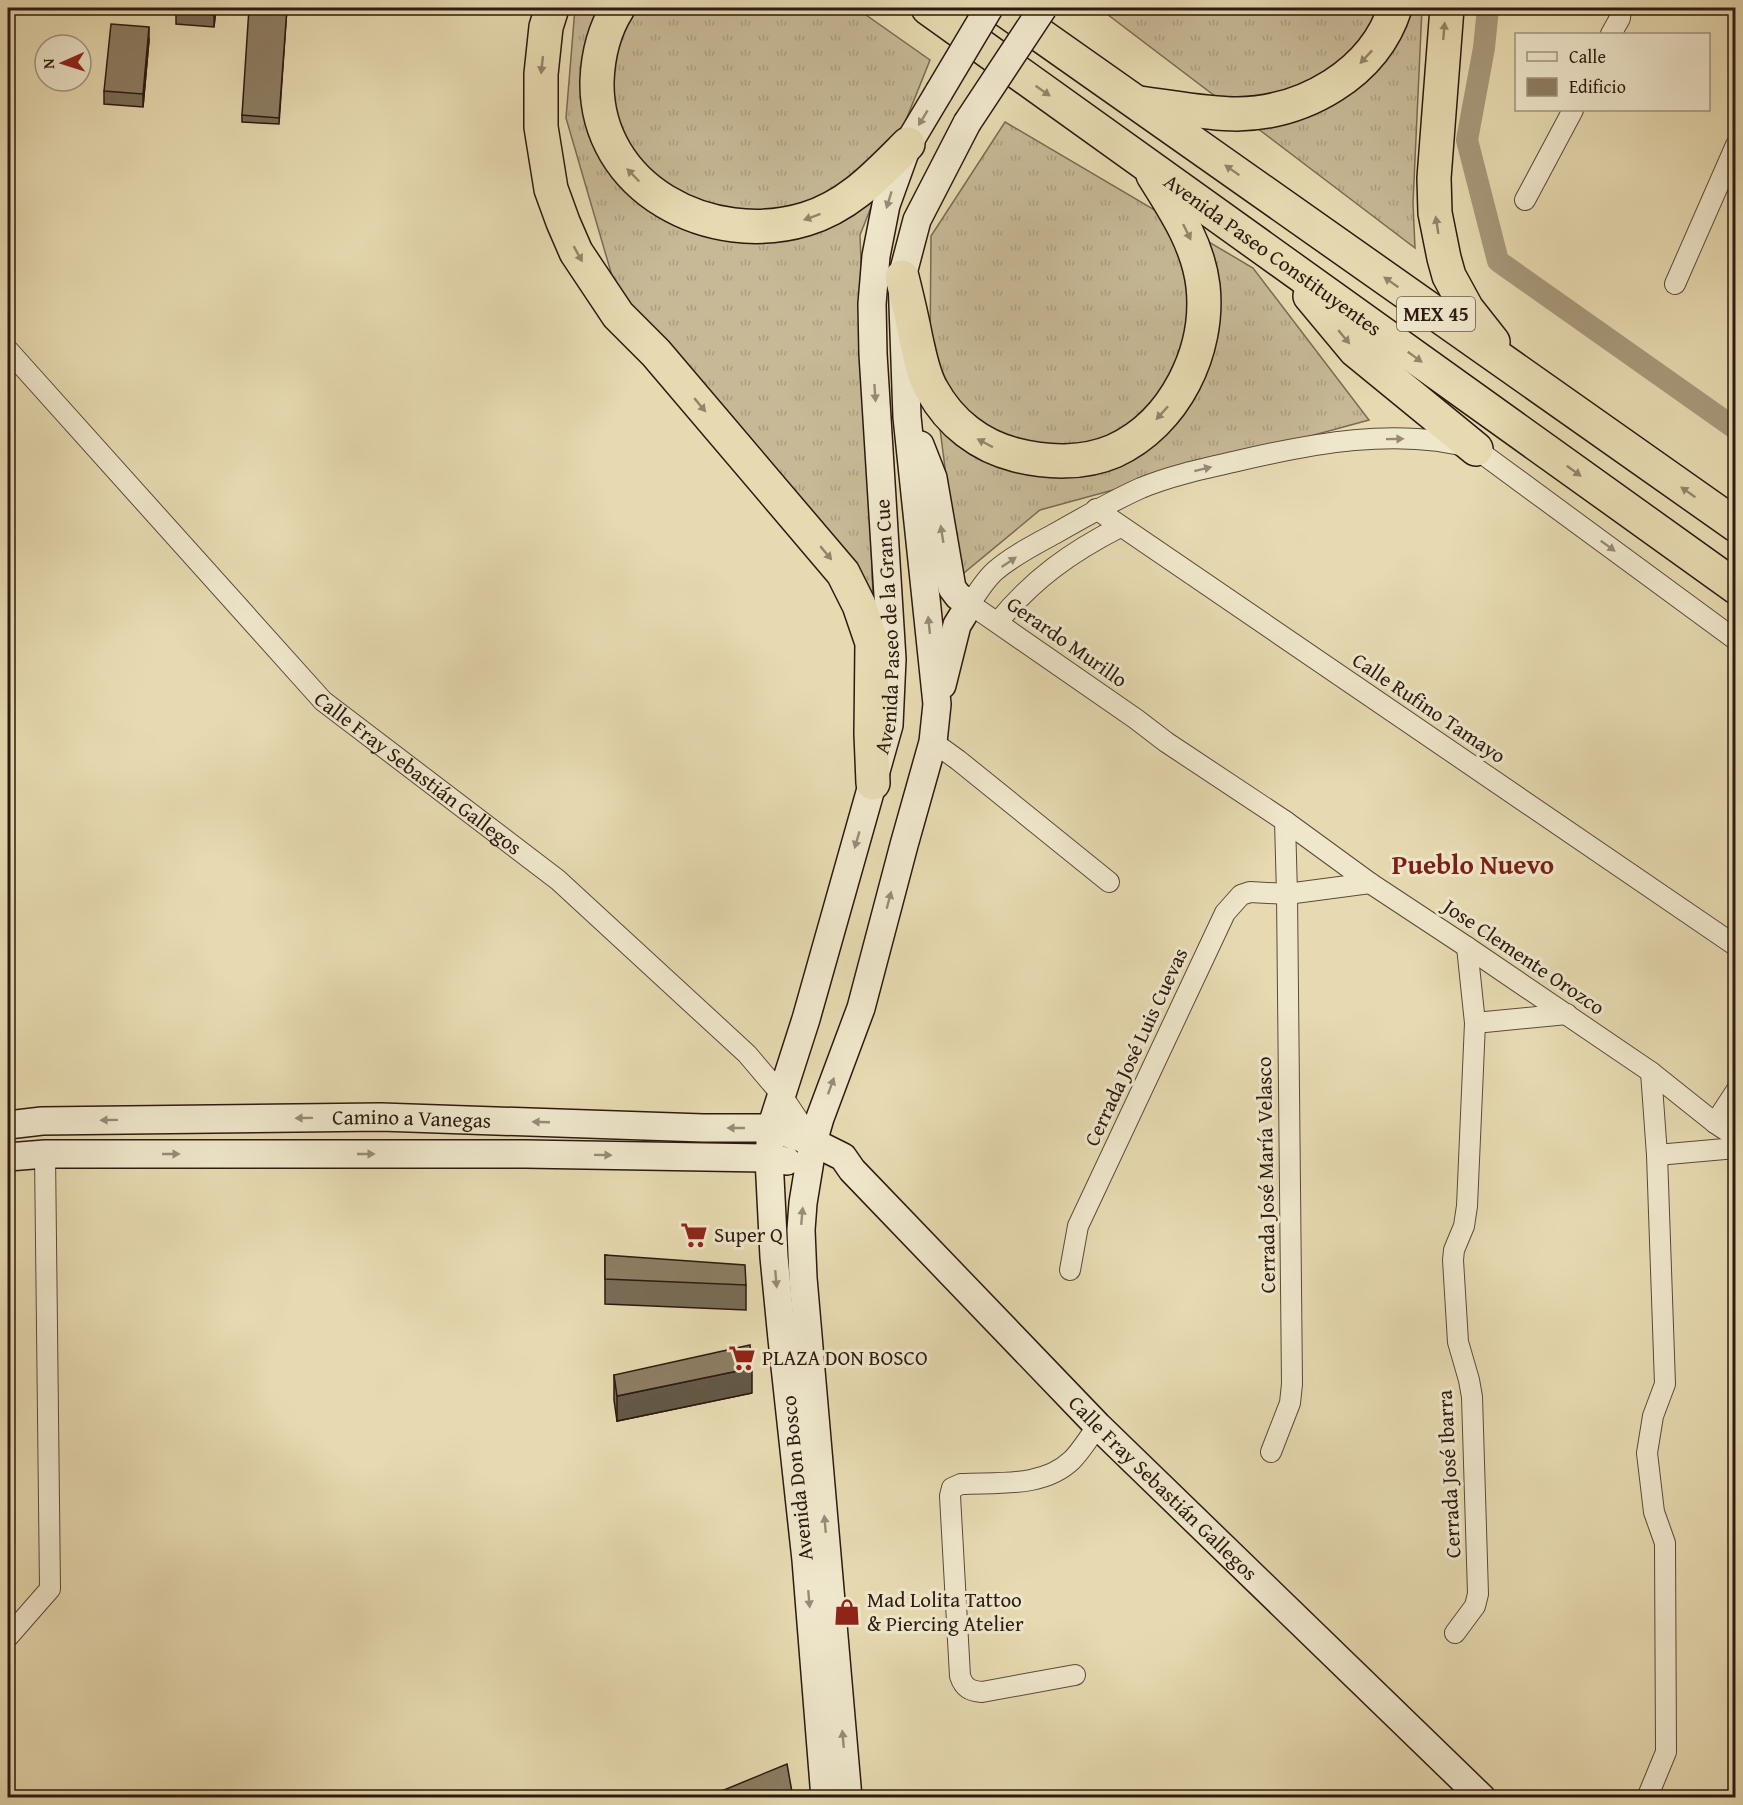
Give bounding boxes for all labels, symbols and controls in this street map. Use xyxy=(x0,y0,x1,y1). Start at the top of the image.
one-way arrow xyxy=(1439,21,1449,40)
north arrow xyxy=(33,33,93,93)
legend xyxy=(1515,33,1710,111)
text: Calle xyxy=(1569,43,1606,70)
one-way arrow xyxy=(1359,50,1373,65)
one-way arrow xyxy=(537,56,547,75)
text: N xyxy=(36,58,60,70)
text: Edificio xyxy=(1569,73,1626,100)
one-way arrow xyxy=(1035,85,1051,97)
one-way arrow xyxy=(918,110,929,126)
one-way arrow xyxy=(1225,164,1241,176)
street label: Avenida Paseo Constituyentes xyxy=(1158,166,1388,343)
one-way arrow xyxy=(626,168,640,182)
one-way arrow xyxy=(884,191,893,209)
one-way arrow xyxy=(803,212,821,222)
one-way arrow xyxy=(1433,215,1442,234)
one-way arrow xyxy=(1182,223,1191,240)
one-way arrow xyxy=(573,245,583,262)
one-way arrow xyxy=(1384,276,1400,288)
road number: MEX 45 xyxy=(1397,297,1475,331)
one-way arrow xyxy=(1337,329,1350,344)
one-way arrow xyxy=(1407,351,1423,363)
one-way arrow xyxy=(870,384,880,403)
one-way arrow xyxy=(693,397,706,412)
one-way arrow xyxy=(1155,406,1169,421)
one-way arrow xyxy=(1386,434,1405,444)
one-way arrow xyxy=(976,438,993,447)
one-way arrow xyxy=(1194,463,1212,473)
one-way arrow xyxy=(1565,465,1581,477)
one-way arrow xyxy=(1680,486,1696,498)
street label: Avenida Paseo de la Gran Cue xyxy=(866,498,907,757)
one-way arrow xyxy=(937,524,946,543)
one-way arrow xyxy=(1599,540,1615,552)
one-way arrow xyxy=(819,545,832,560)
one-way arrow xyxy=(1001,556,1017,568)
street label: Gerardo Murillo xyxy=(1001,588,1134,695)
one-way arrow xyxy=(924,615,934,634)
street label: Calle Rufino Tamayo xyxy=(1346,645,1512,771)
street label: Calle Fray Sebastián Gallegos xyxy=(307,685,529,862)
one-way arrow xyxy=(852,831,861,849)
district label: Pueblo Nuevo xyxy=(1392,844,1554,884)
street label: Jose Clemente Orozco xyxy=(1435,889,1611,1022)
one-way arrow xyxy=(885,891,894,909)
street label: Cerrada José Luis Cuevas xyxy=(1076,943,1195,1151)
street label: Cerrada José María Velasco xyxy=(1248,1056,1283,1294)
one-way arrow xyxy=(827,1077,837,1095)
street label: Camino a Vanegas xyxy=(332,1101,492,1136)
one-way arrow xyxy=(294,1113,313,1123)
one-way arrow xyxy=(99,1115,118,1125)
one-way arrow xyxy=(531,1118,550,1127)
one-way arrow xyxy=(726,1123,745,1133)
one-way arrow xyxy=(161,1149,180,1159)
one-way arrow xyxy=(356,1149,375,1159)
one-way arrow xyxy=(593,1150,612,1160)
one-way arrow xyxy=(797,1206,807,1225)
place label: Super Q xyxy=(714,1219,784,1250)
supermarket icon: Super Q xyxy=(679,1220,709,1250)
one-way arrow xyxy=(771,1270,781,1289)
place label: PLAZA DON BOSCO xyxy=(762,1342,928,1373)
supermarket icon: PLAZA DON BOSCO xyxy=(727,1343,757,1373)
street label: Calle Fray Sebastián Gallegos xyxy=(1062,1388,1265,1588)
street label: Cerrada José Ibarra xyxy=(1429,1389,1468,1559)
street label: Avenida Don Bosco xyxy=(772,1394,821,1562)
one-way arrow xyxy=(820,1514,830,1533)
place label: Mad Lolita Tattoo & Piercing Atelier xyxy=(867,1584,1024,1639)
one-way arrow xyxy=(804,1589,814,1608)
shop icon: Mad Lolita Tattoo & Piercing Atelier xyxy=(832,1597,862,1627)
one-way arrow xyxy=(838,1730,848,1749)

